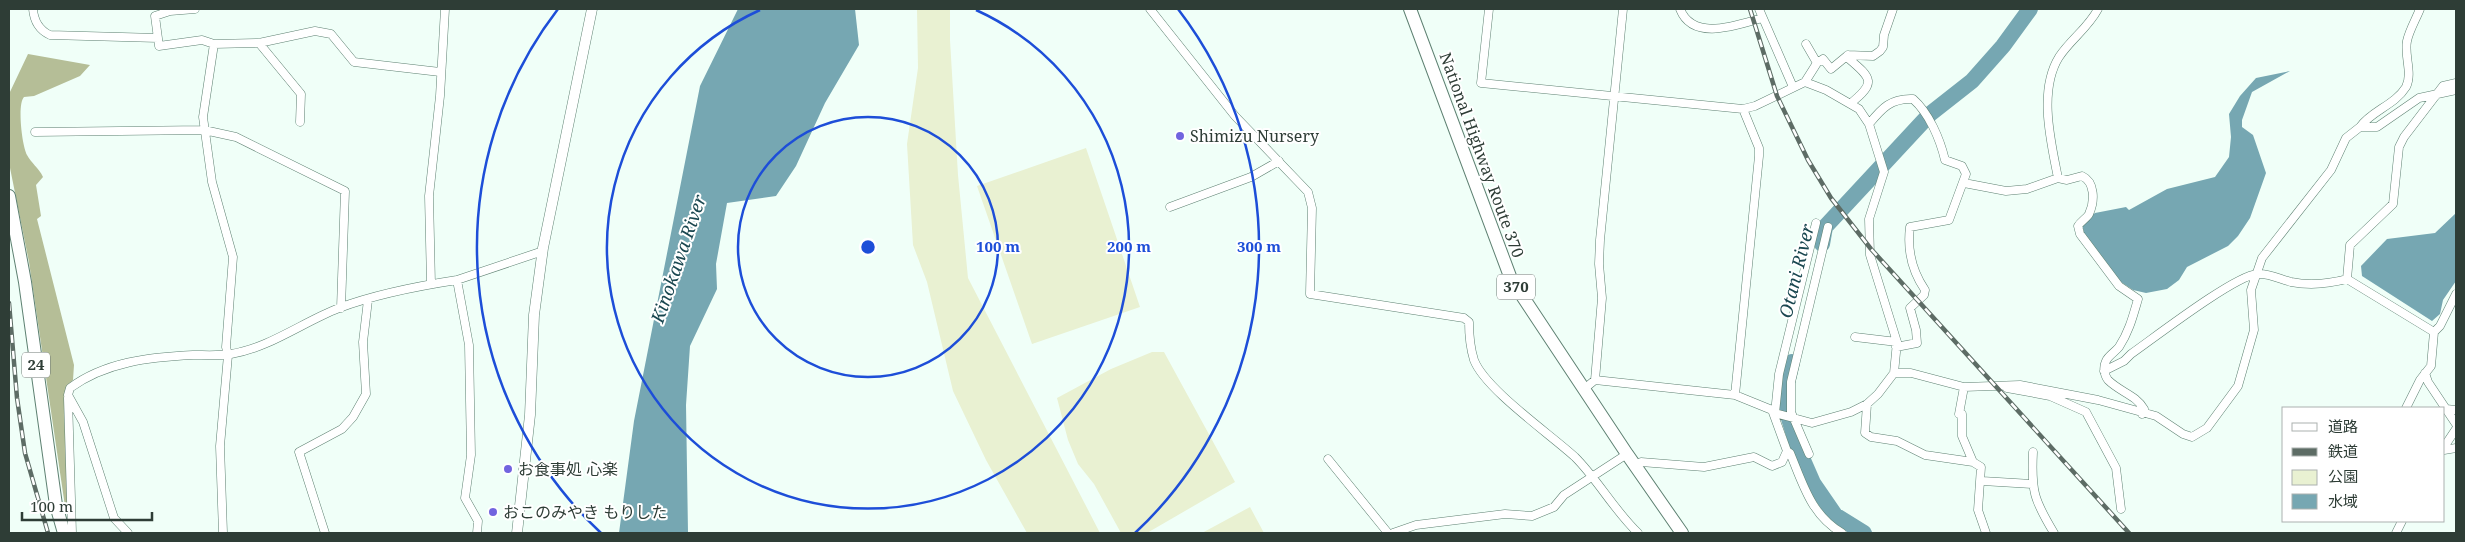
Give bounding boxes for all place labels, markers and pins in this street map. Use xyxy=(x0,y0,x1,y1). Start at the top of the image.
place label: Shimizu Nursery xyxy=(1190,125,1320,147)
marker: Shimizu Nursery xyxy=(1174,130,1186,142)
centre of rings xyxy=(859,238,877,256)
place label: お食事処 心楽 xyxy=(518,458,618,480)
marker: お食事処 心楽 xyxy=(502,463,514,475)
place label: おこのみやき もりした xyxy=(503,501,667,523)
marker: おこのみやき もりした xyxy=(487,506,499,518)

